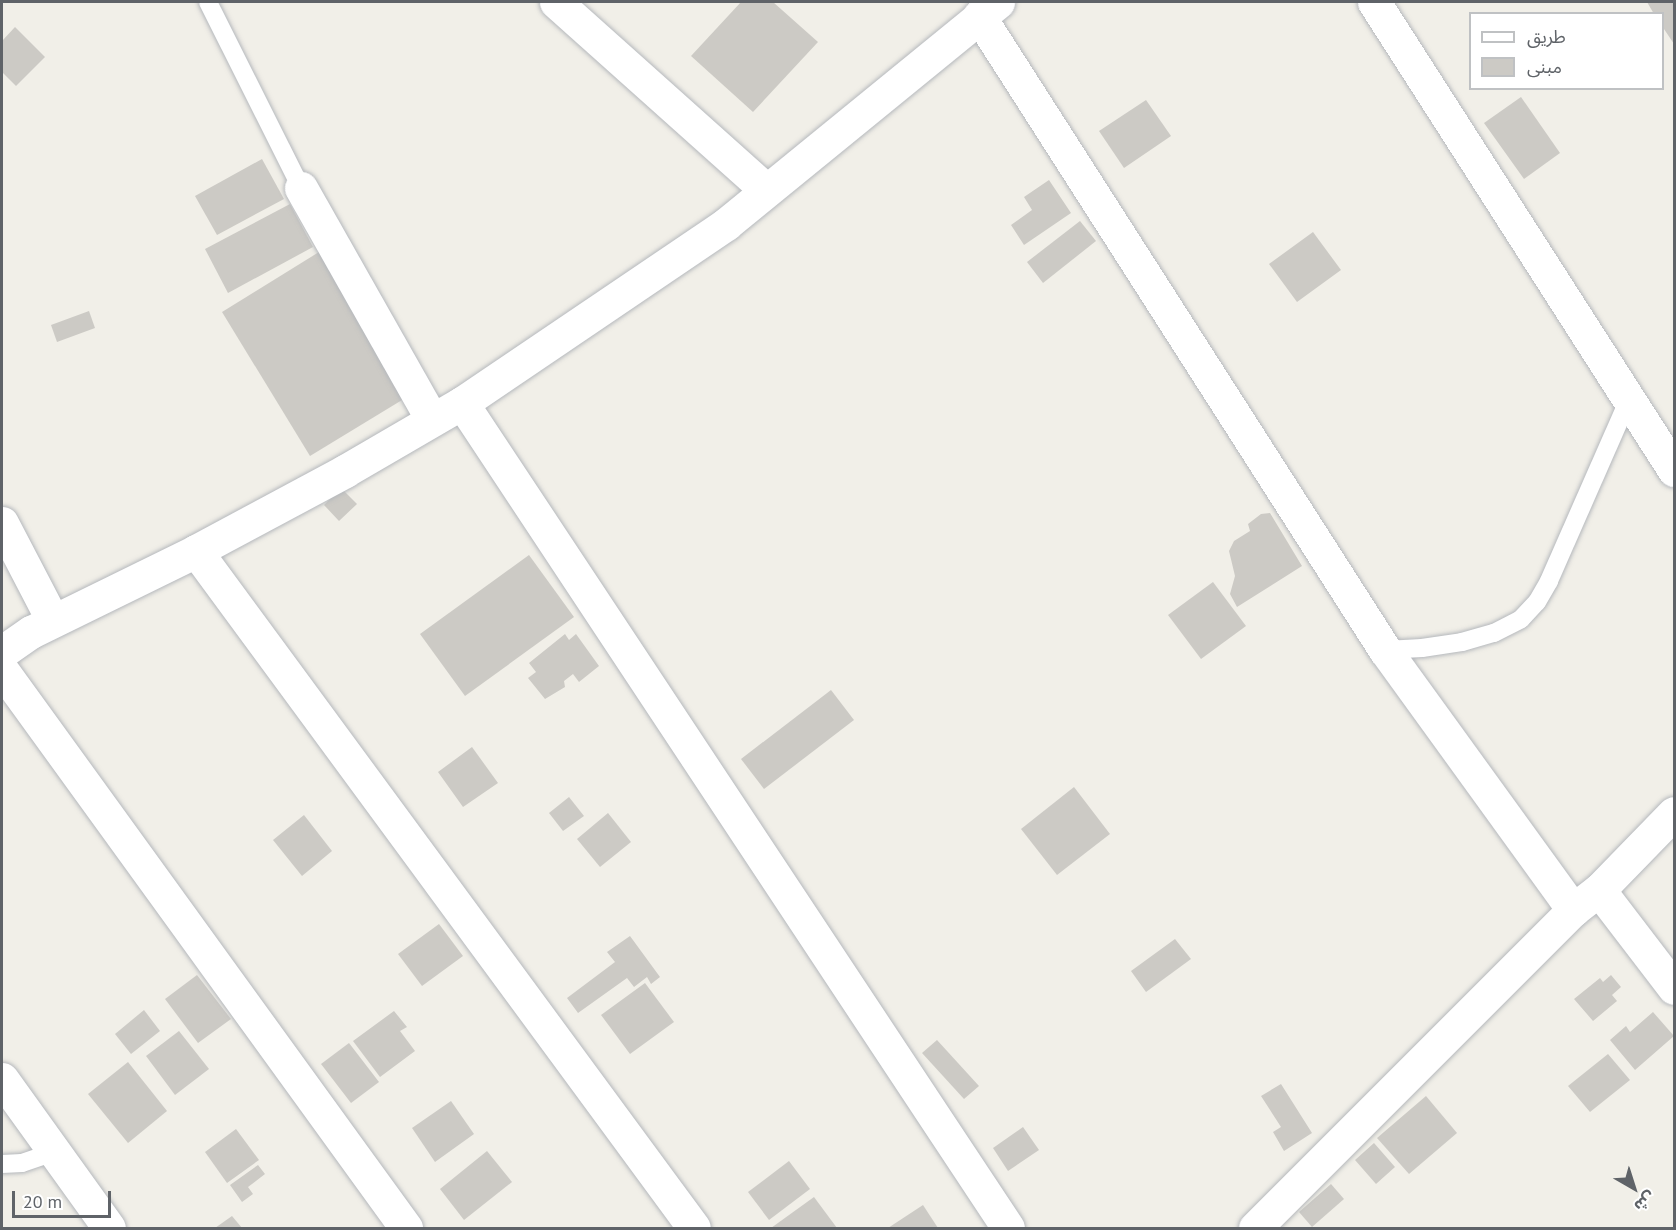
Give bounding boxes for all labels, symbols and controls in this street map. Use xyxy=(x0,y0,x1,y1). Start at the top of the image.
legend xyxy=(1469,12,1664,90)
text: طريق xyxy=(1527,25,1566,48)
text: مبنى xyxy=(1527,55,1562,78)
north arrow xyxy=(1604,1158,1664,1218)
scale bar xyxy=(15,1179,114,1217)
text: ش xyxy=(1631,1187,1660,1217)
text: 20 m xyxy=(23,1190,62,1213)

